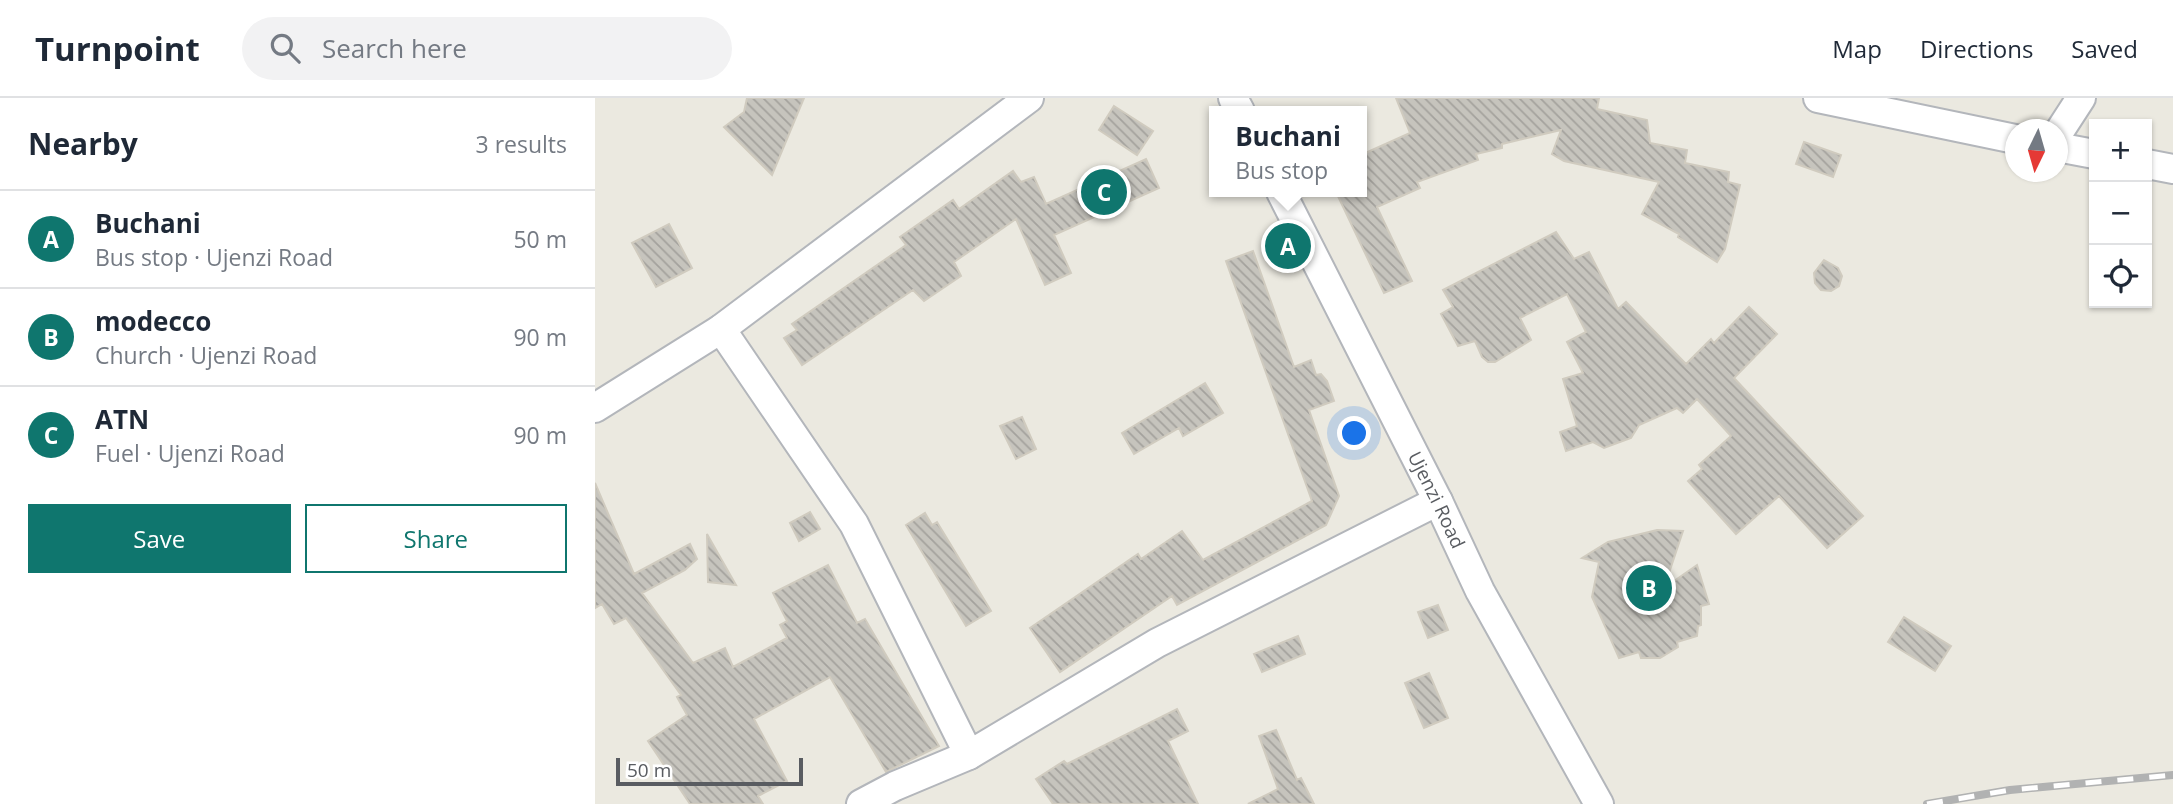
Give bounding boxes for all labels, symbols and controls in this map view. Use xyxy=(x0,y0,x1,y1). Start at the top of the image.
search box xyxy=(242,17,732,80)
text: Turnpoint xyxy=(35,26,200,71)
icon: search xyxy=(266,29,304,67)
text: Search here xyxy=(322,30,467,66)
text: Map xyxy=(1832,32,1882,65)
text: Directions xyxy=(1920,32,2033,65)
text: Saved xyxy=(2071,32,2138,65)
popup xyxy=(1209,106,1367,197)
text: Buchani xyxy=(1235,118,1341,154)
north arrow xyxy=(2005,119,2068,182)
map controls xyxy=(2089,119,2152,308)
button: + xyxy=(2089,119,2152,182)
text: Nearby xyxy=(28,123,138,164)
text: 3 results xyxy=(476,128,567,160)
text: Bus stop xyxy=(1235,154,1328,186)
pin: C xyxy=(1081,166,1127,218)
button: − xyxy=(2089,182,2152,245)
text: Buchani xyxy=(95,205,201,241)
pin: A xyxy=(1265,220,1311,272)
text: A xyxy=(43,223,59,255)
text: 50 m xyxy=(513,223,567,255)
text: Bus stop · Ujenzi Road xyxy=(95,241,333,273)
button: locate xyxy=(2089,245,2152,308)
text: modecco xyxy=(95,303,211,339)
text: B xyxy=(43,321,59,353)
text: 90 m xyxy=(513,321,567,353)
text: Church · Ujenzi Road xyxy=(95,339,317,371)
text: ATN xyxy=(95,401,149,437)
your location xyxy=(1337,416,1371,450)
text: C xyxy=(44,419,58,451)
text: 90 m xyxy=(513,419,567,451)
text: Fuel · Ujenzi Road xyxy=(95,437,285,469)
street label: Ujenzi Road xyxy=(1402,447,1471,553)
button: Save xyxy=(28,504,291,573)
button: Share xyxy=(305,504,567,573)
pin: B xyxy=(1626,562,1672,614)
scale bar xyxy=(616,755,803,787)
text: 50 m xyxy=(627,757,671,783)

